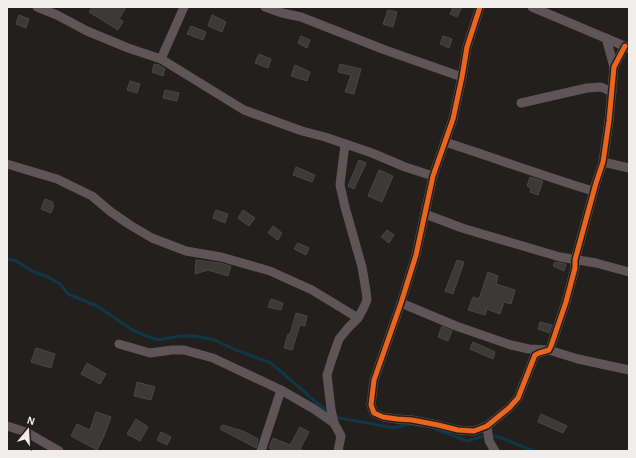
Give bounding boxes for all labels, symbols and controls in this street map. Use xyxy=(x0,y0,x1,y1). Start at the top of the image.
north arrow xyxy=(8,410,48,450)
text: N xyxy=(26,415,36,427)

